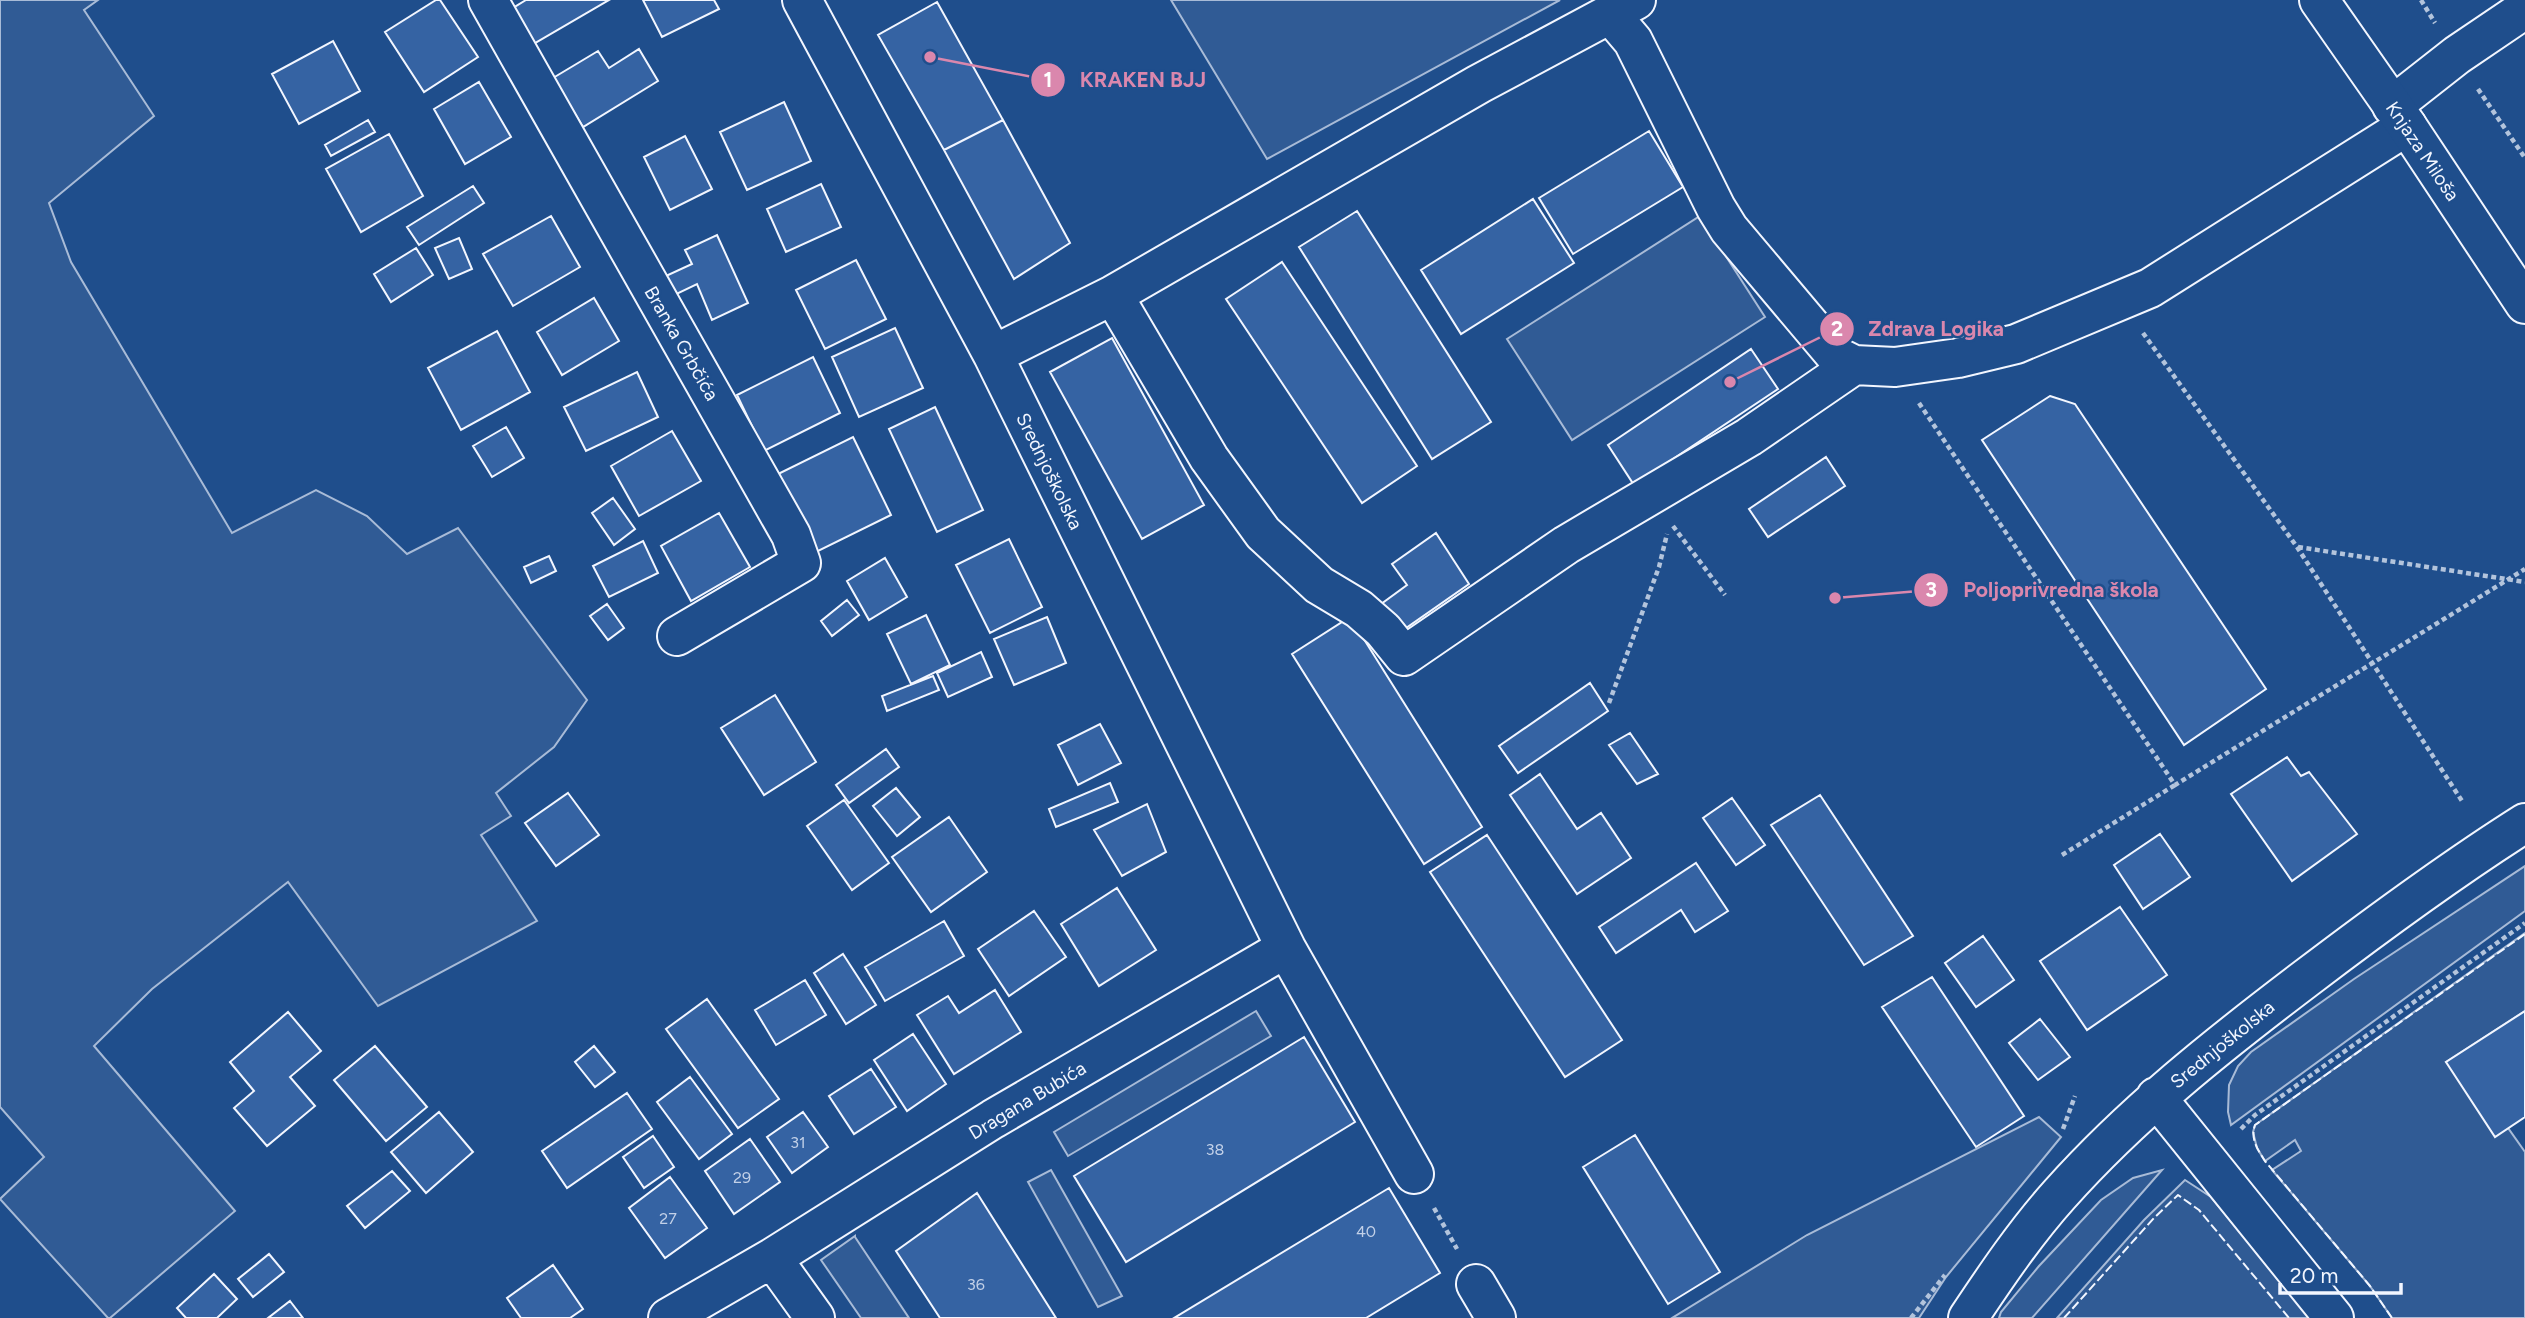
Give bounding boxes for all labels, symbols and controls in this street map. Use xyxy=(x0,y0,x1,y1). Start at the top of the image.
callout: KRAKEN BJJ xyxy=(1031,59,1220,101)
text: 1 xyxy=(1044,67,1052,92)
text: KRAKEN BJJ xyxy=(1080,67,1206,92)
street label: Knjaza Miloša xyxy=(2381,97,2464,205)
street label: Branka Grbčića xyxy=(640,282,724,405)
callout: Zdrava Logika xyxy=(1819,308,2018,350)
text: 2 xyxy=(1831,316,1843,341)
text: Zdrava Logika xyxy=(1868,316,2004,341)
street label: Srednjoškolska xyxy=(1011,409,1088,533)
callout: Poljoprivredna škola xyxy=(1914,569,2172,611)
text: 3 xyxy=(1925,577,1937,602)
text: Poljoprivredna škola xyxy=(1963,577,2159,602)
street label: Srednjoškolska xyxy=(2166,995,2279,1093)
street label: Dragana Bubića xyxy=(964,1056,1090,1144)
house number: 31 xyxy=(790,1133,806,1152)
house number: 38 xyxy=(1206,1140,1224,1159)
house number: 29 xyxy=(733,1168,751,1187)
house number: 27 xyxy=(659,1209,677,1228)
house number: 40 xyxy=(1356,1222,1376,1241)
scale bar xyxy=(2280,1252,2401,1296)
text: 20 m xyxy=(2290,1263,2338,1288)
house number: 36 xyxy=(967,1275,985,1294)

